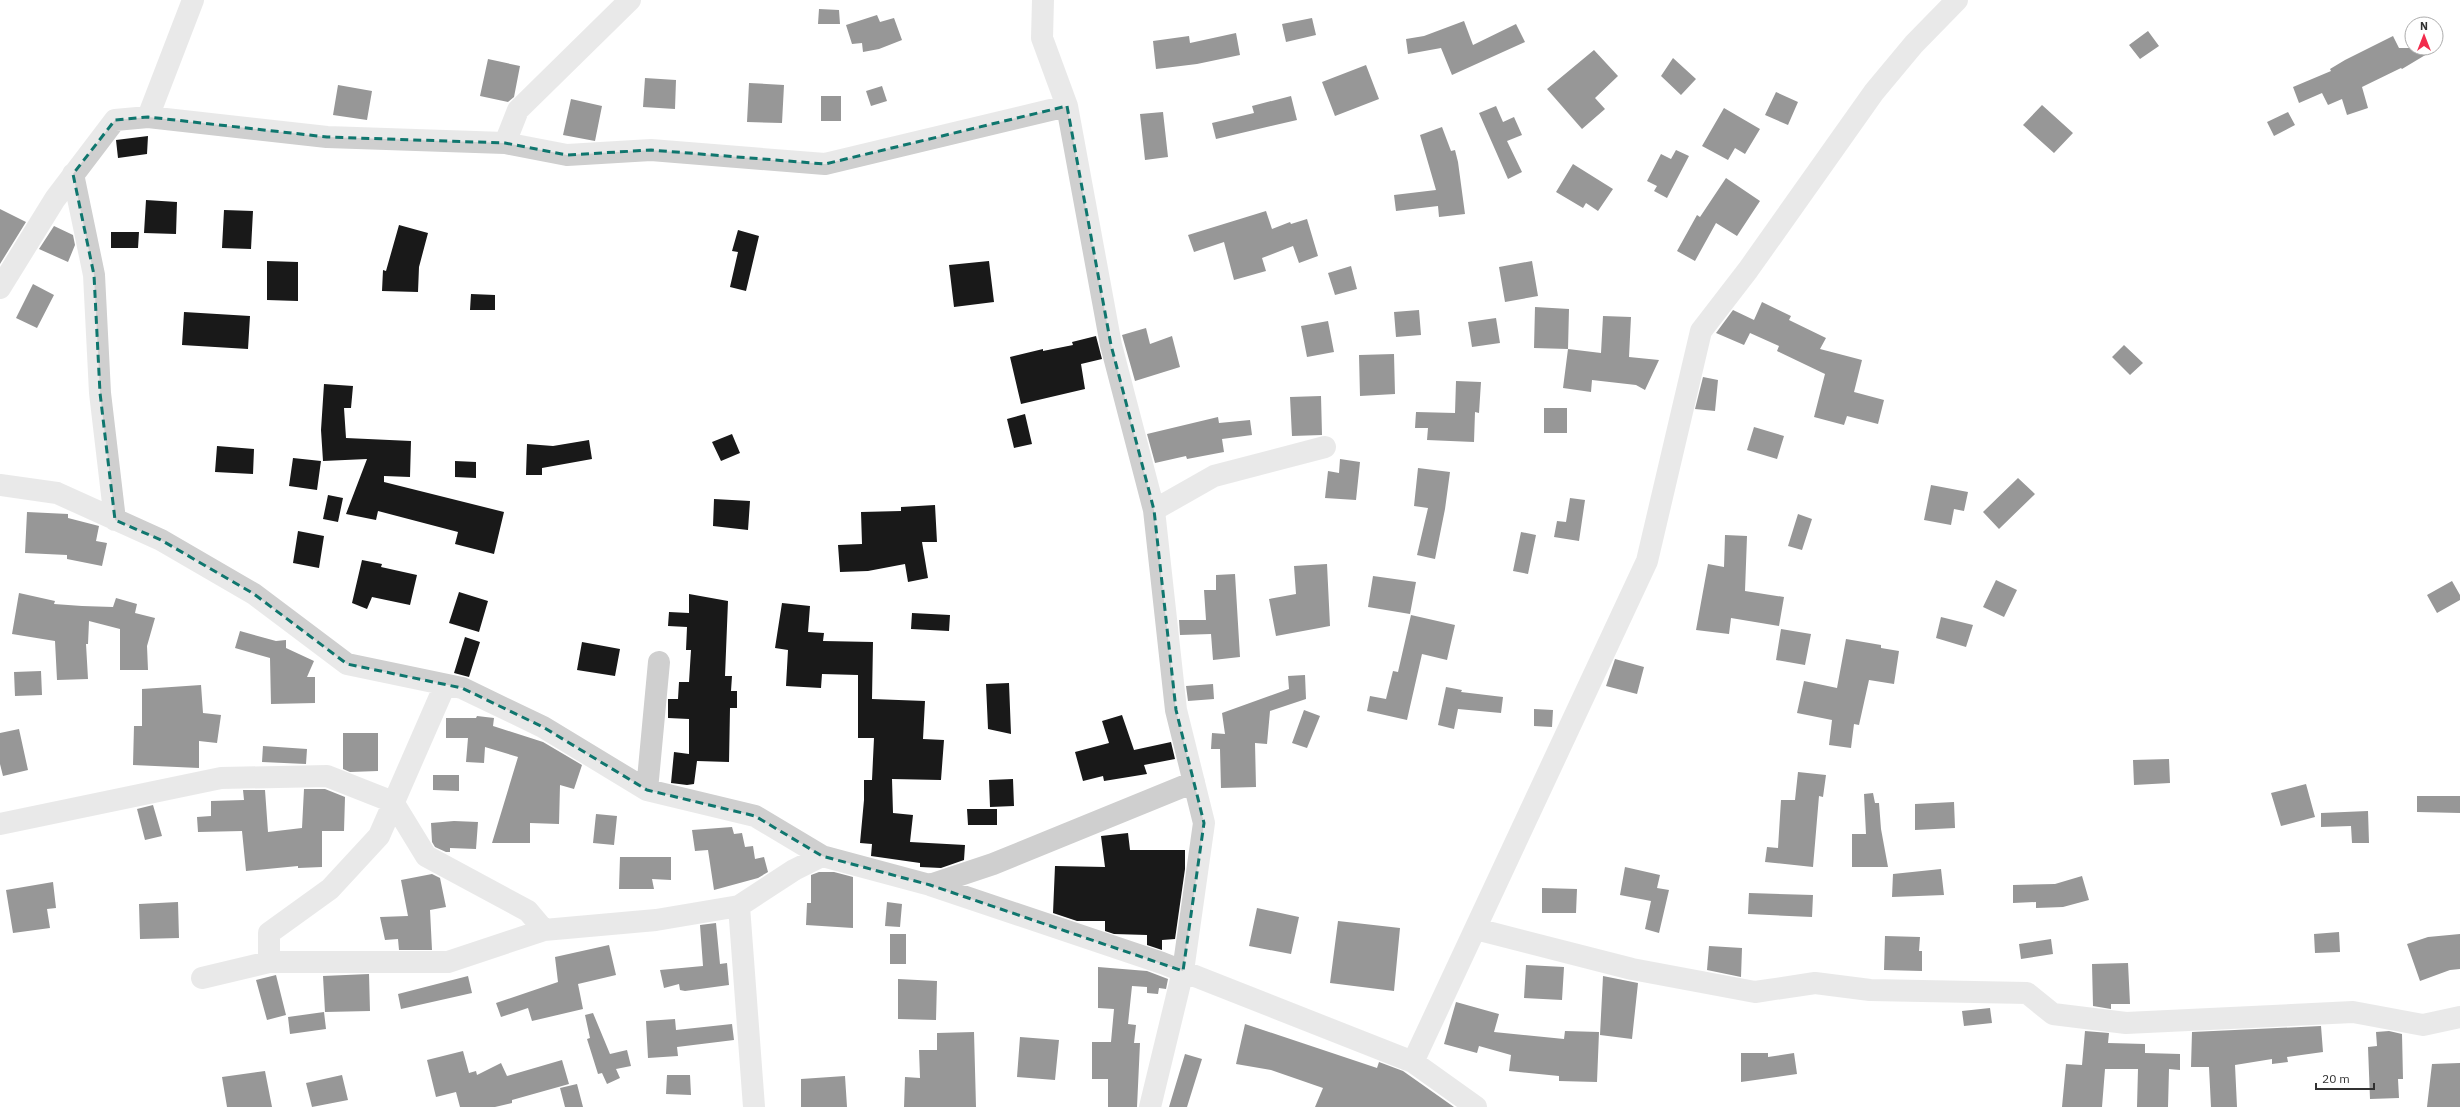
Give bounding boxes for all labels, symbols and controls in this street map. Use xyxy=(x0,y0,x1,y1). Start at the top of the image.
north arrow xyxy=(2404,16,2444,56)
text: N xyxy=(2420,19,2428,33)
scale bar xyxy=(2316,1065,2374,1091)
text: 20 m xyxy=(2322,1071,2350,1086)

